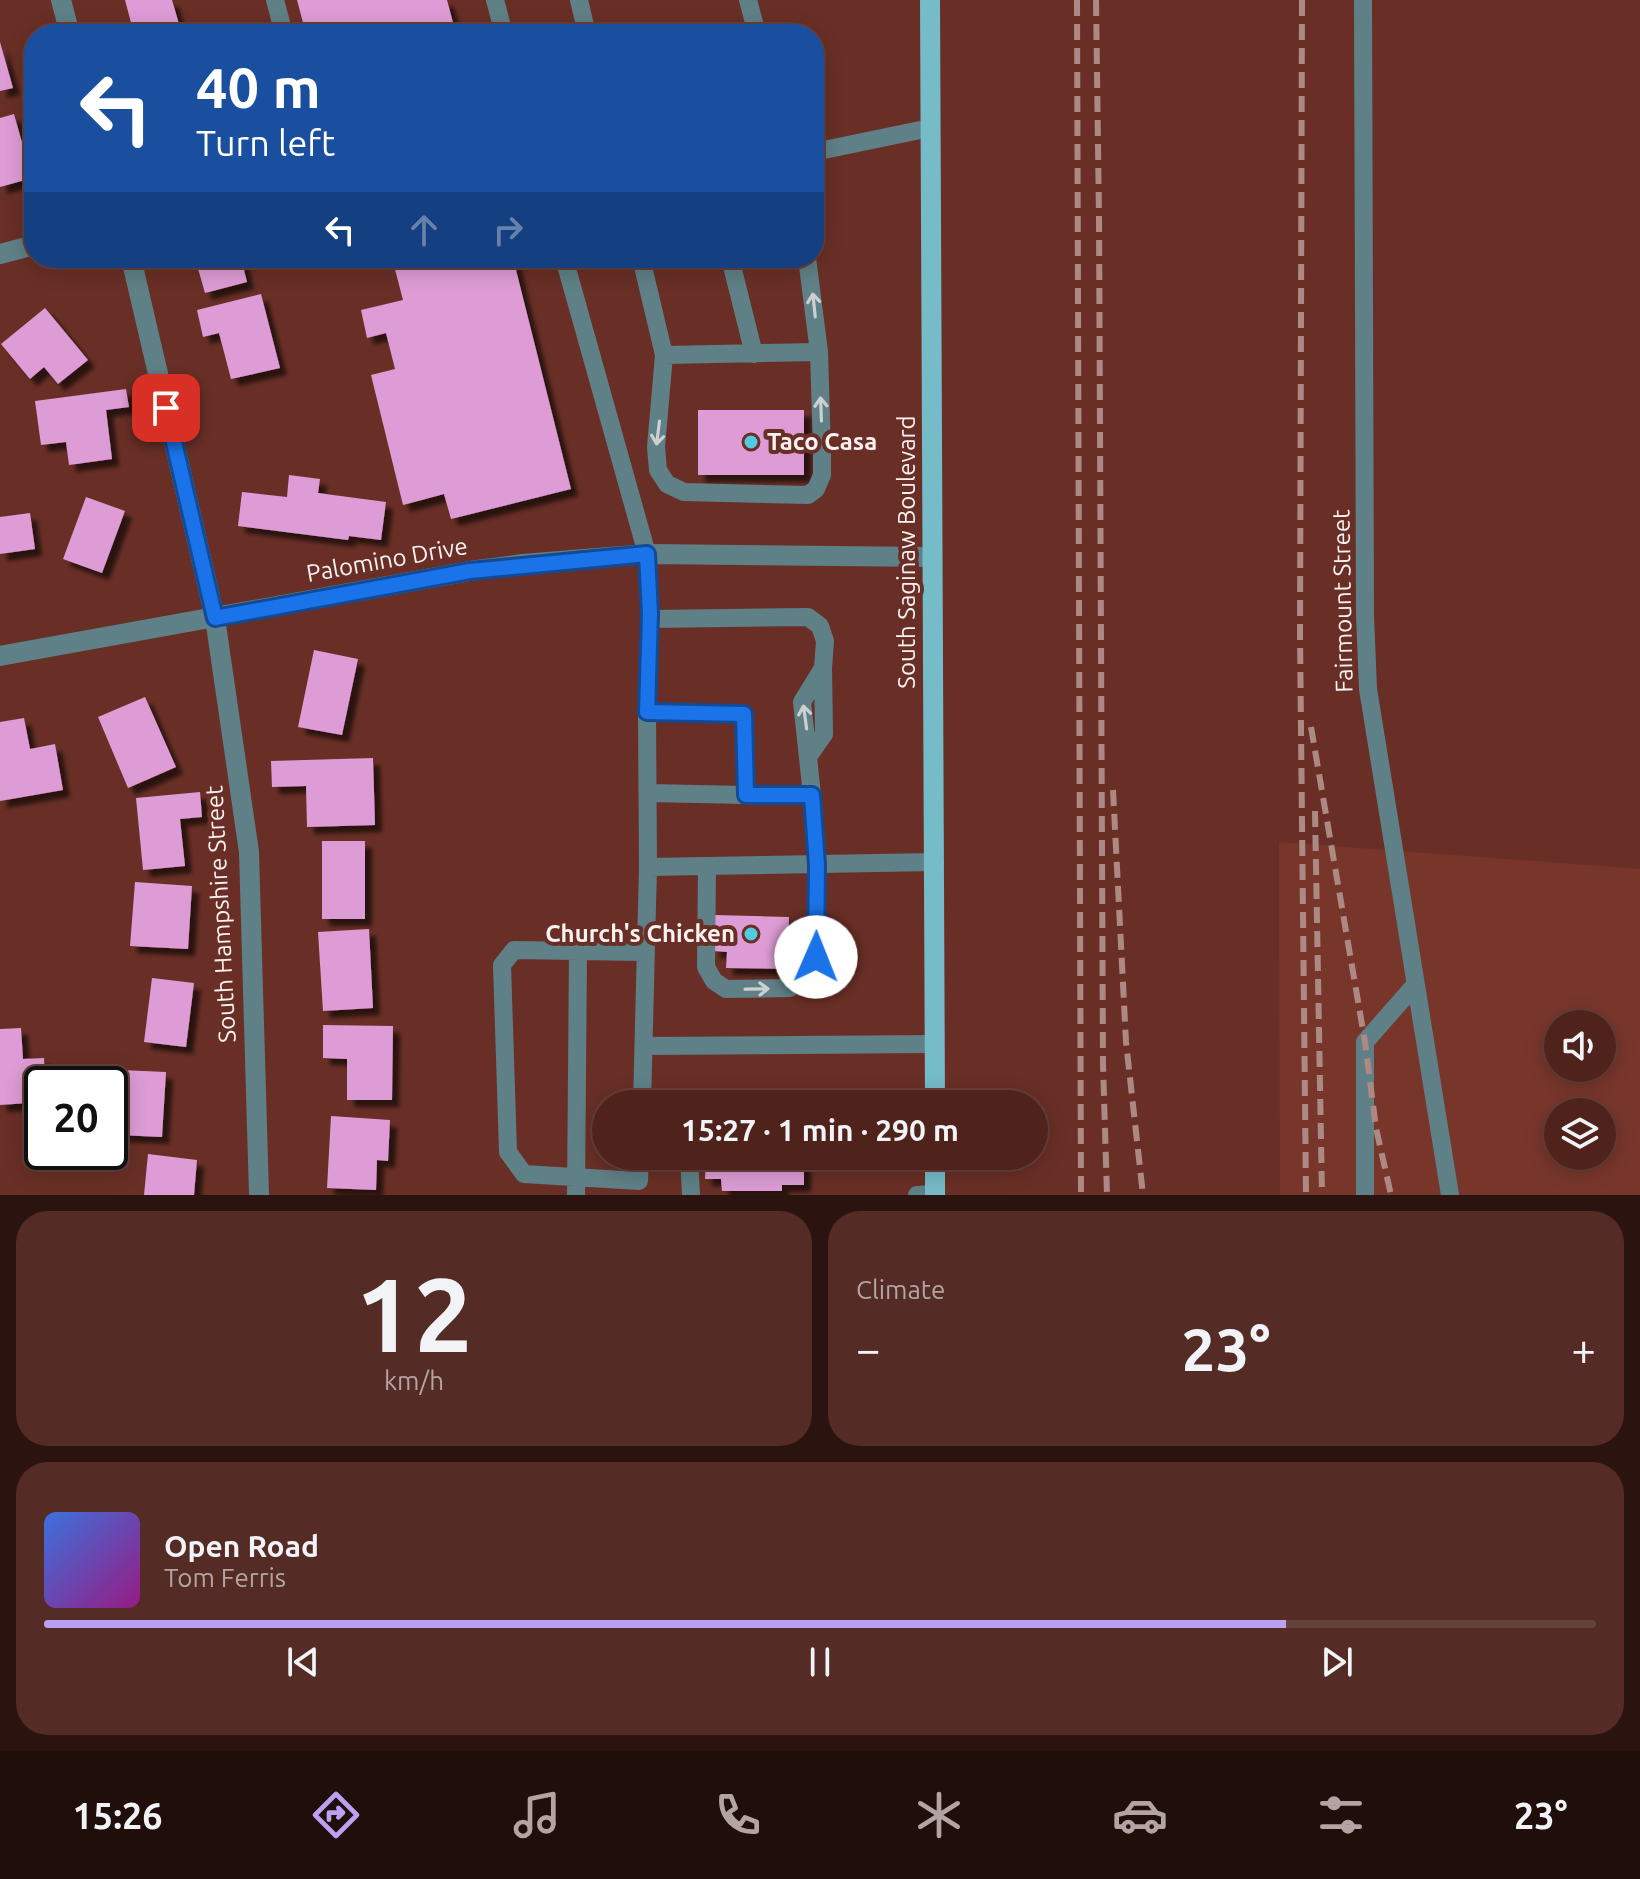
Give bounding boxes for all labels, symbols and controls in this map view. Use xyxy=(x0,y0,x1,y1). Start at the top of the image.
icon: left xyxy=(64,56,168,160)
text: 40 m xyxy=(196,56,321,119)
text: Turn left xyxy=(196,122,335,163)
icon: left xyxy=(318,208,362,252)
icon: ahead xyxy=(402,208,446,252)
icon: right xyxy=(486,208,530,252)
one-way arrow xyxy=(806,292,821,319)
pin xyxy=(132,374,200,442)
icon: arrive xyxy=(144,386,188,430)
one-way arrow xyxy=(813,396,828,423)
street label: South Saginaw Boulevard xyxy=(893,415,920,689)
one-way arrow xyxy=(651,419,666,445)
place label: Taco Casa xyxy=(767,428,877,455)
marker: Taco Casa xyxy=(742,433,760,451)
street label: Fairmount Street xyxy=(1327,509,1358,693)
street label: Palomino Drive xyxy=(304,532,470,587)
one-way arrow xyxy=(797,705,812,731)
street label: South Hampshire Street xyxy=(200,784,241,1043)
position arrow xyxy=(774,915,858,999)
place label: Church's Chicken xyxy=(545,920,735,947)
marker: Church's Chicken xyxy=(742,925,760,943)
one-way arrow xyxy=(743,981,770,997)
map controls xyxy=(1544,1010,1616,1170)
button: sound xyxy=(1544,1010,1616,1082)
speed limit sign: 20 xyxy=(24,1066,128,1170)
button: layers xyxy=(1544,1098,1616,1170)
text: 15:27 · 1 min · 290 m xyxy=(681,1113,959,1147)
text: 12 xyxy=(355,1255,473,1372)
text: Climate xyxy=(856,1275,945,1304)
text: 23° xyxy=(1182,1315,1270,1382)
text: − xyxy=(856,1324,881,1373)
text: + xyxy=(1571,1324,1596,1373)
text: km/h xyxy=(384,1366,444,1395)
text: Open Road xyxy=(164,1529,319,1563)
text: Tom Ferris xyxy=(164,1563,286,1592)
icon: previous xyxy=(281,1640,325,1684)
icon: pause xyxy=(798,1640,842,1684)
icon: next xyxy=(1315,1640,1359,1684)
icon: directions xyxy=(308,1787,364,1843)
icon: music xyxy=(509,1787,565,1843)
icon: phone xyxy=(710,1787,766,1843)
icon: climate xyxy=(911,1787,967,1843)
icon: car xyxy=(1112,1787,1168,1843)
icon: filters xyxy=(1313,1787,1369,1843)
text: 15:26 xyxy=(73,1795,163,1836)
text: 23° xyxy=(1514,1795,1567,1836)

